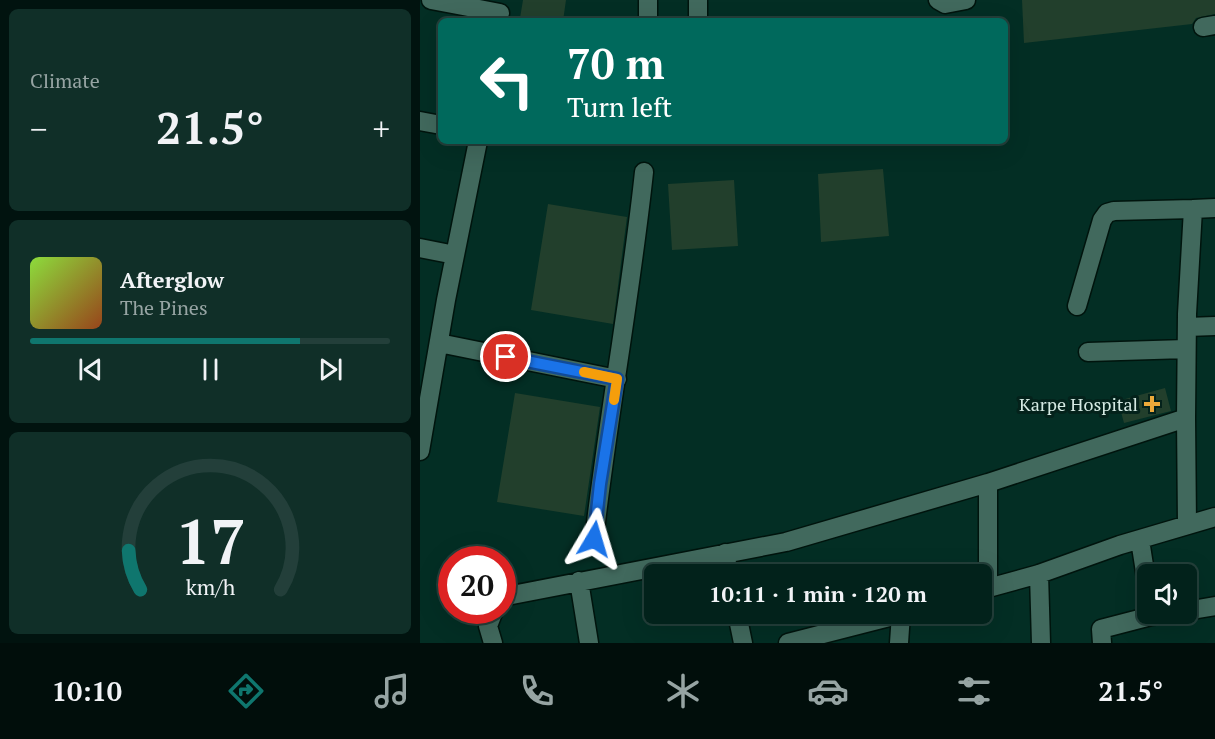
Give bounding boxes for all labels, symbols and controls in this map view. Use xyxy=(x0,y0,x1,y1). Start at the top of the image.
text: 70 m xyxy=(567,35,665,91)
icon: left xyxy=(468,42,546,120)
text: Climate xyxy=(30,67,100,94)
text: Turn left xyxy=(567,89,672,125)
text: 21.5° xyxy=(156,97,264,157)
text: − xyxy=(30,107,48,150)
text: + xyxy=(372,107,390,150)
text: Afterglow xyxy=(120,265,224,294)
text: The Pines xyxy=(120,294,208,321)
pin xyxy=(480,331,531,382)
icon: arrive xyxy=(489,340,522,373)
icon: previous xyxy=(74,353,107,386)
icon: pause xyxy=(194,353,227,386)
icon: next xyxy=(314,353,347,386)
place label: Karpe Hospital xyxy=(1019,392,1138,416)
marker: Karpe Hospital xyxy=(1143,395,1161,413)
text: 17 xyxy=(175,499,245,582)
position arrow xyxy=(562,507,626,571)
speed limit sign: 20 xyxy=(438,546,516,624)
map controls xyxy=(1137,564,1197,624)
button: sound xyxy=(1137,564,1197,624)
text: km/h xyxy=(185,573,235,601)
text: 10:11 · 1 min · 120 m xyxy=(709,579,927,608)
icon: directions xyxy=(225,670,267,712)
icon: music xyxy=(371,670,413,712)
icon: phone xyxy=(516,670,558,712)
icon: climate xyxy=(662,670,704,712)
icon: car xyxy=(807,670,849,712)
icon: filters xyxy=(953,670,995,712)
text: 10:10 xyxy=(52,673,122,709)
text: 21.5° xyxy=(1098,673,1163,709)

